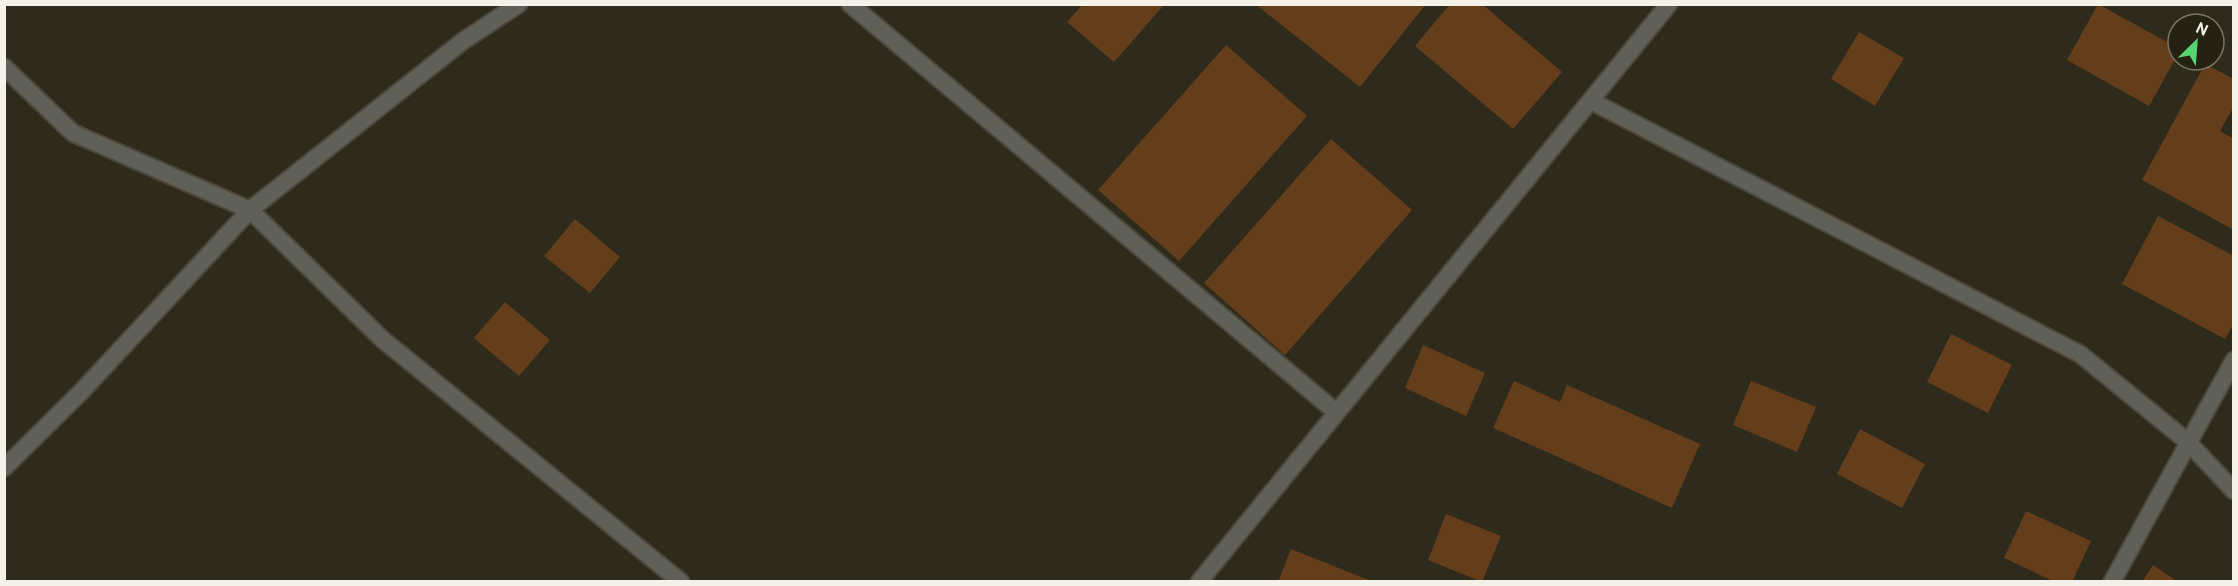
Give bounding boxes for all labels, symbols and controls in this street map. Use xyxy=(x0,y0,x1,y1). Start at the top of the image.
north arrow xyxy=(2166,12,2226,72)
text: N xyxy=(2192,19,2211,42)

